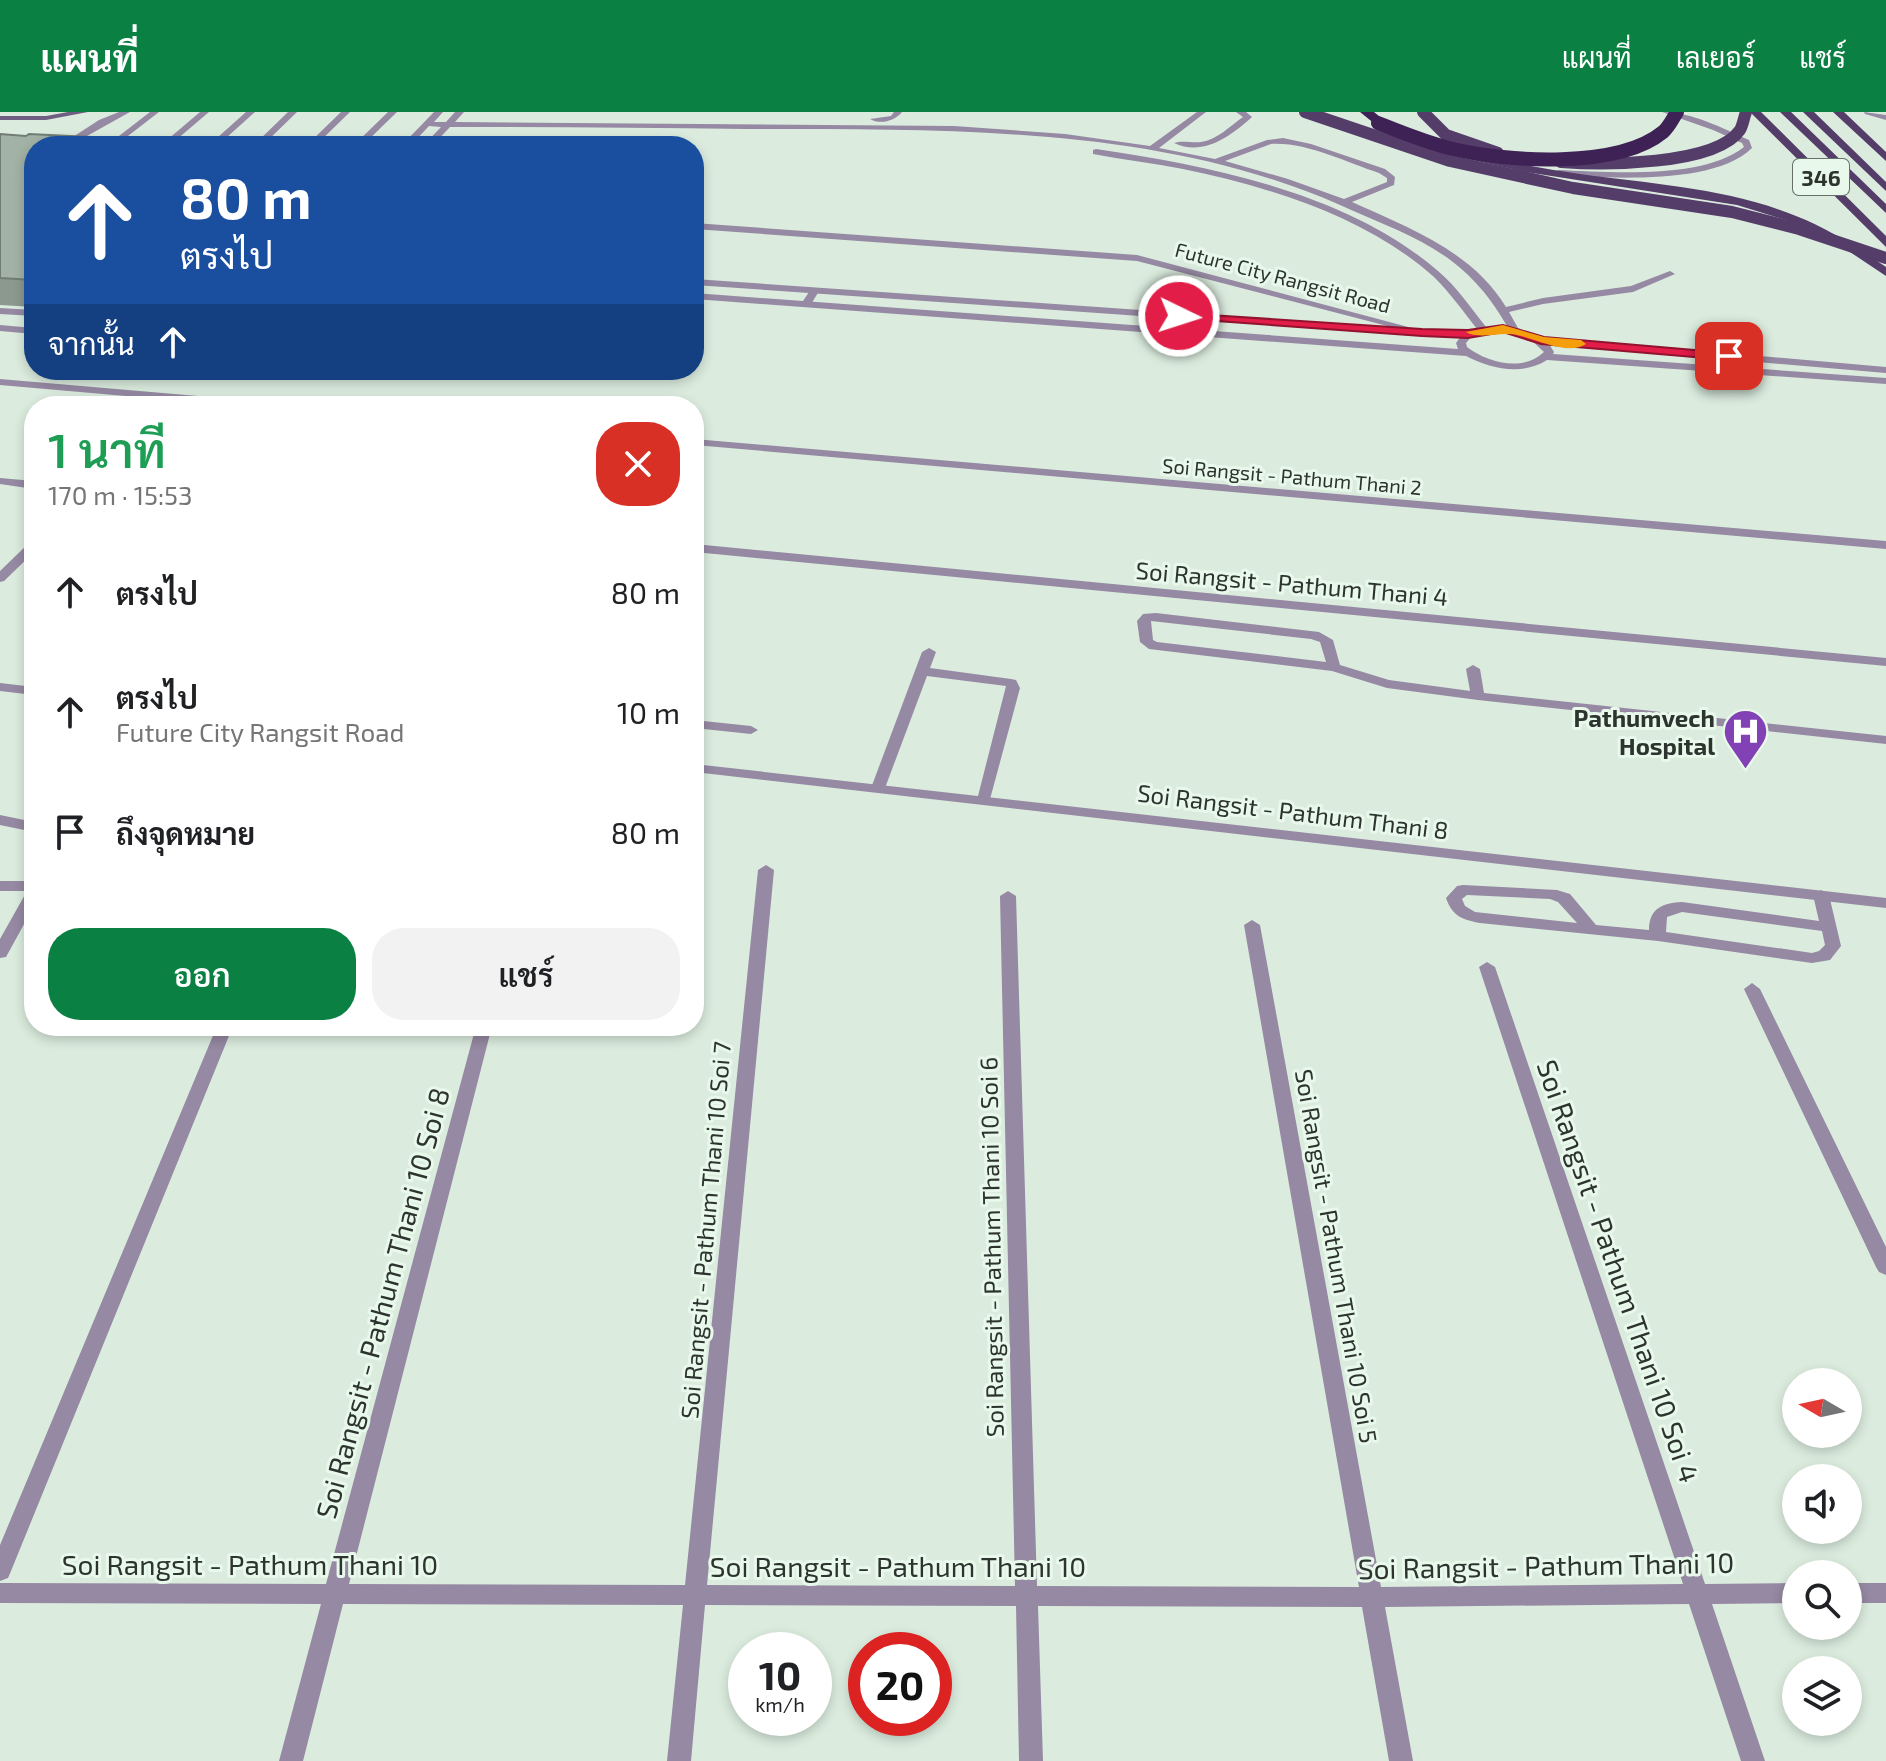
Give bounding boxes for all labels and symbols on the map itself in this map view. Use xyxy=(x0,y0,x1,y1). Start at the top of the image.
road number: 346 xyxy=(1793,159,1849,195)
street label: Future City Rangsit Road xyxy=(1173,237,1393,317)
position arrow xyxy=(1137,274,1221,358)
pin xyxy=(1695,322,1763,390)
street label: Soi Rangsit - Pathum Thani 2 xyxy=(1161,453,1423,499)
street label: Soi Rangsit - Pathum Thani 4 xyxy=(1135,555,1449,611)
place label: Pathumvech Hospital xyxy=(1573,703,1715,760)
hospital icon: Pathumvech Hospital xyxy=(1722,707,1770,770)
street label: Soi Rangsit - Pathum Thani 8 xyxy=(1136,778,1450,844)
street label: Soi Rangsit - Pathum Thani 10 Soi 7 xyxy=(674,1040,736,1420)
street label: Soi Rangsit - Pathum Thani 10 Soi 4 xyxy=(1531,1055,1707,1487)
street label: Soi Rangsit - Pathum Thani 10 Soi 6 xyxy=(973,1057,1009,1437)
street label: Soi Rangsit - Pathum Thani 10 Soi 5 xyxy=(1290,1067,1384,1445)
street label: Soi Rangsit - Pathum Thani 10 Soi 8 xyxy=(308,1084,456,1522)
north arrow xyxy=(1782,1368,1862,1448)
street label: Soi Rangsit - Pathum Thani 10 xyxy=(1357,1545,1735,1585)
street label: Soi Rangsit - Pathum Thani 10 xyxy=(62,1547,438,1581)
street label: Soi Rangsit - Pathum Thani 10 xyxy=(710,1549,1086,1583)
speed limit sign: 20 xyxy=(848,1632,952,1736)

